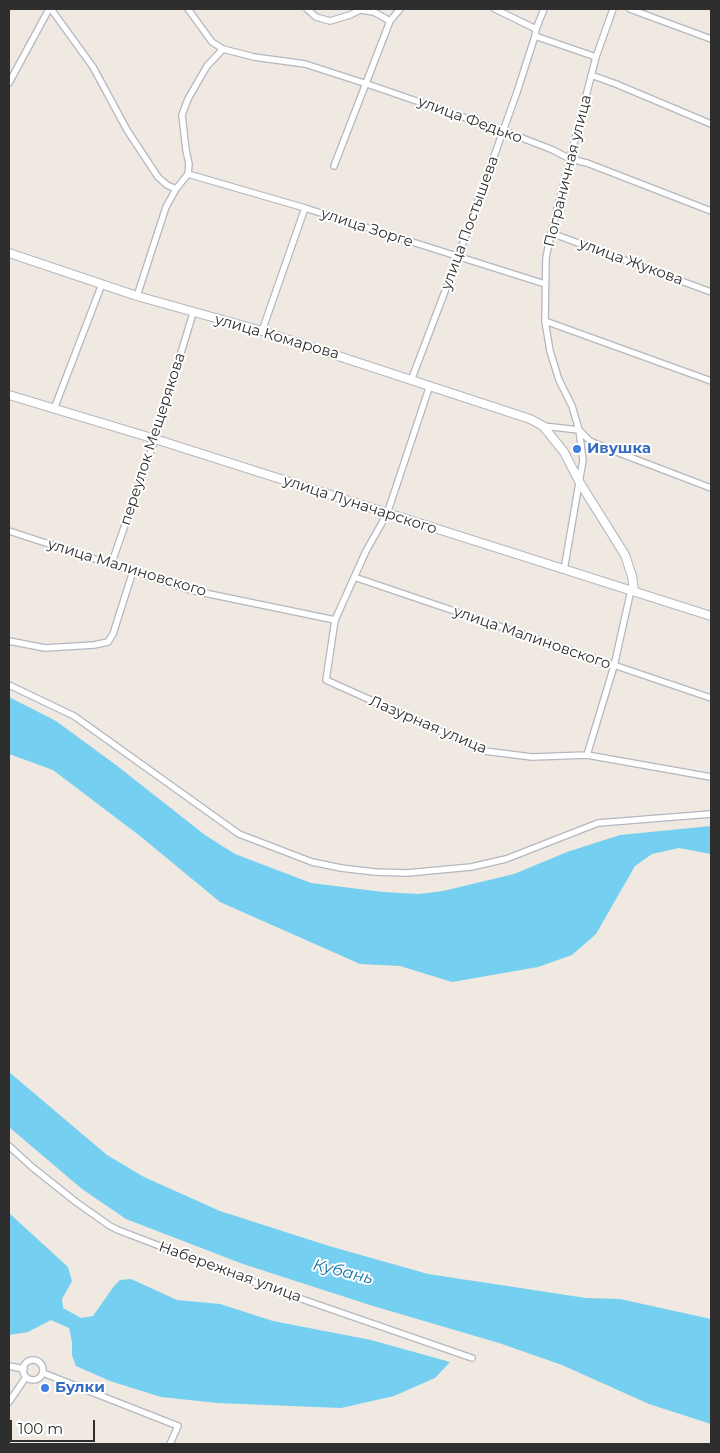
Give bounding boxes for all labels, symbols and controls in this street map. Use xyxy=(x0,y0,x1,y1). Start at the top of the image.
street label: улица Федько xyxy=(415,93,525,147)
street label: Пограничная улица xyxy=(540,93,596,249)
street label: улица Постышева xyxy=(437,154,503,292)
street label: улица Зорге xyxy=(319,205,415,251)
street label: улица Жукова xyxy=(576,235,686,289)
street label: улица Комарова xyxy=(213,311,341,363)
street label: переулок Мещерякова xyxy=(117,350,189,528)
place label: Ивушка xyxy=(587,440,651,458)
marker: Ивушка xyxy=(571,443,583,455)
street label: улица Луначарского xyxy=(281,472,439,538)
street label: улица Малиновского xyxy=(45,535,209,601)
street label: улица Малиновского xyxy=(451,603,613,673)
street label: Лазурная улица xyxy=(367,692,489,758)
street label: Набережная улица xyxy=(156,1238,304,1306)
water label: Кубань xyxy=(311,1255,375,1289)
place label: Булки xyxy=(55,1379,105,1397)
marker: Булки xyxy=(39,1382,51,1394)
scale bar xyxy=(12,1410,98,1442)
text: 100 m xyxy=(18,1419,63,1438)

